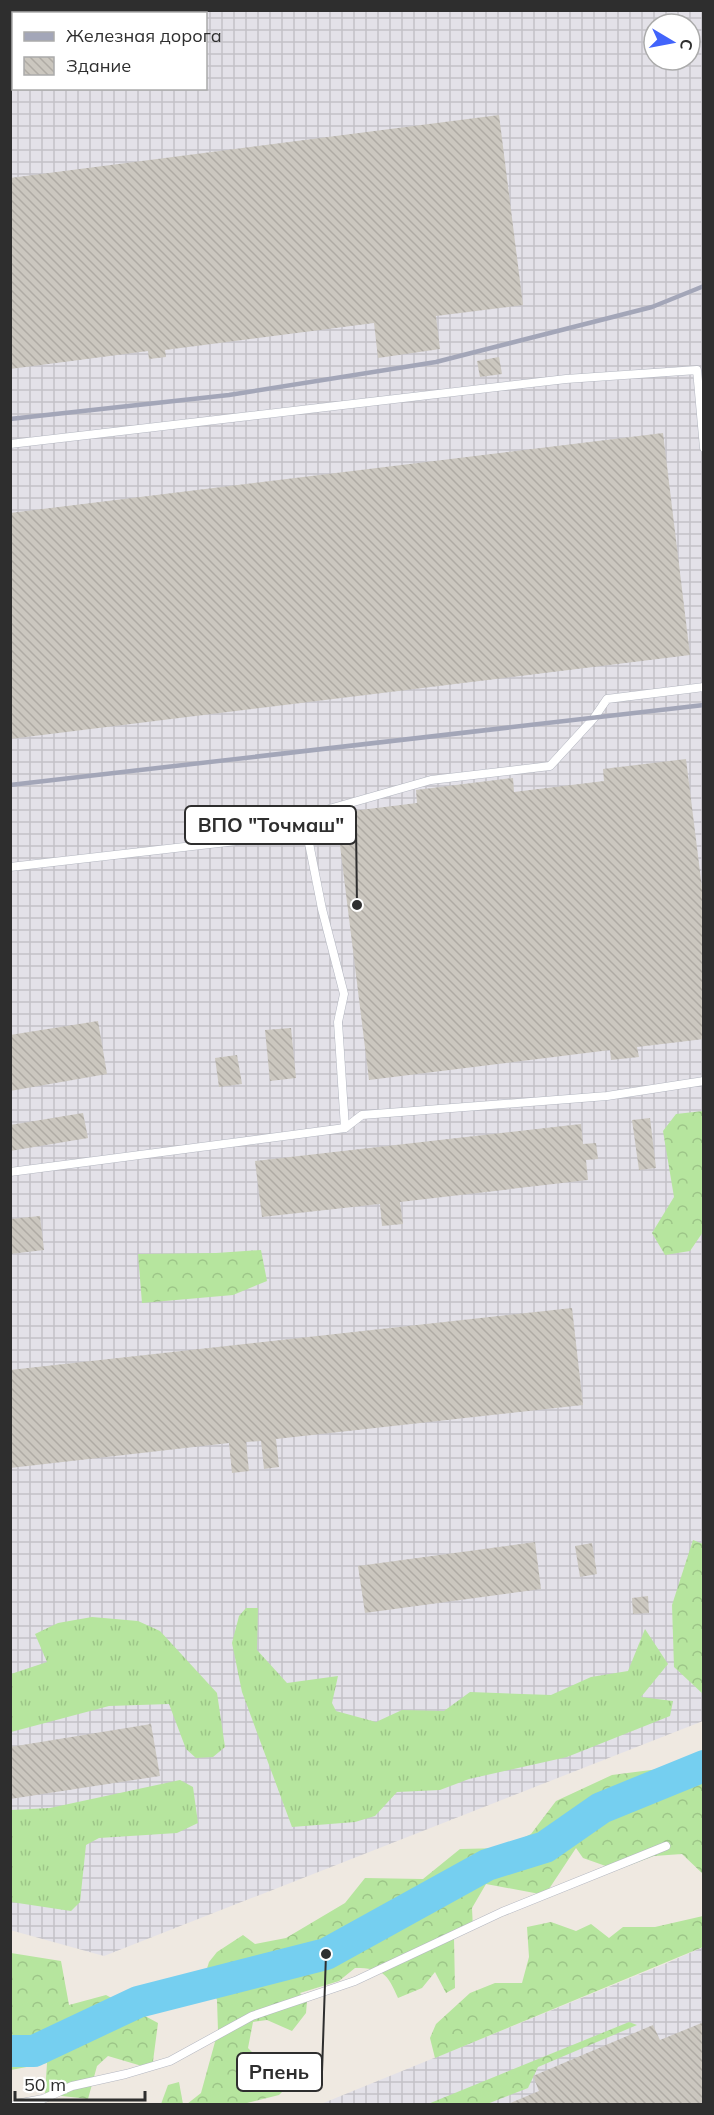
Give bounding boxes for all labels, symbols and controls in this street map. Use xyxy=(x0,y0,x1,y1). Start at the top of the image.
legend xyxy=(12,12,207,90)
north arrow xyxy=(642,12,702,72)
text: Железная дорога xyxy=(66,24,222,47)
text: С xyxy=(676,37,698,52)
text: Здание xyxy=(66,54,131,77)
callout: ВПО "Точмаш" xyxy=(185,806,356,844)
text: ВПО "Точмаш" xyxy=(198,812,344,837)
callout: Рпень xyxy=(237,2053,322,2091)
text: Рпень xyxy=(249,2059,309,2084)
scale bar xyxy=(15,2064,146,2102)
text: 50 m xyxy=(24,2073,66,2096)

